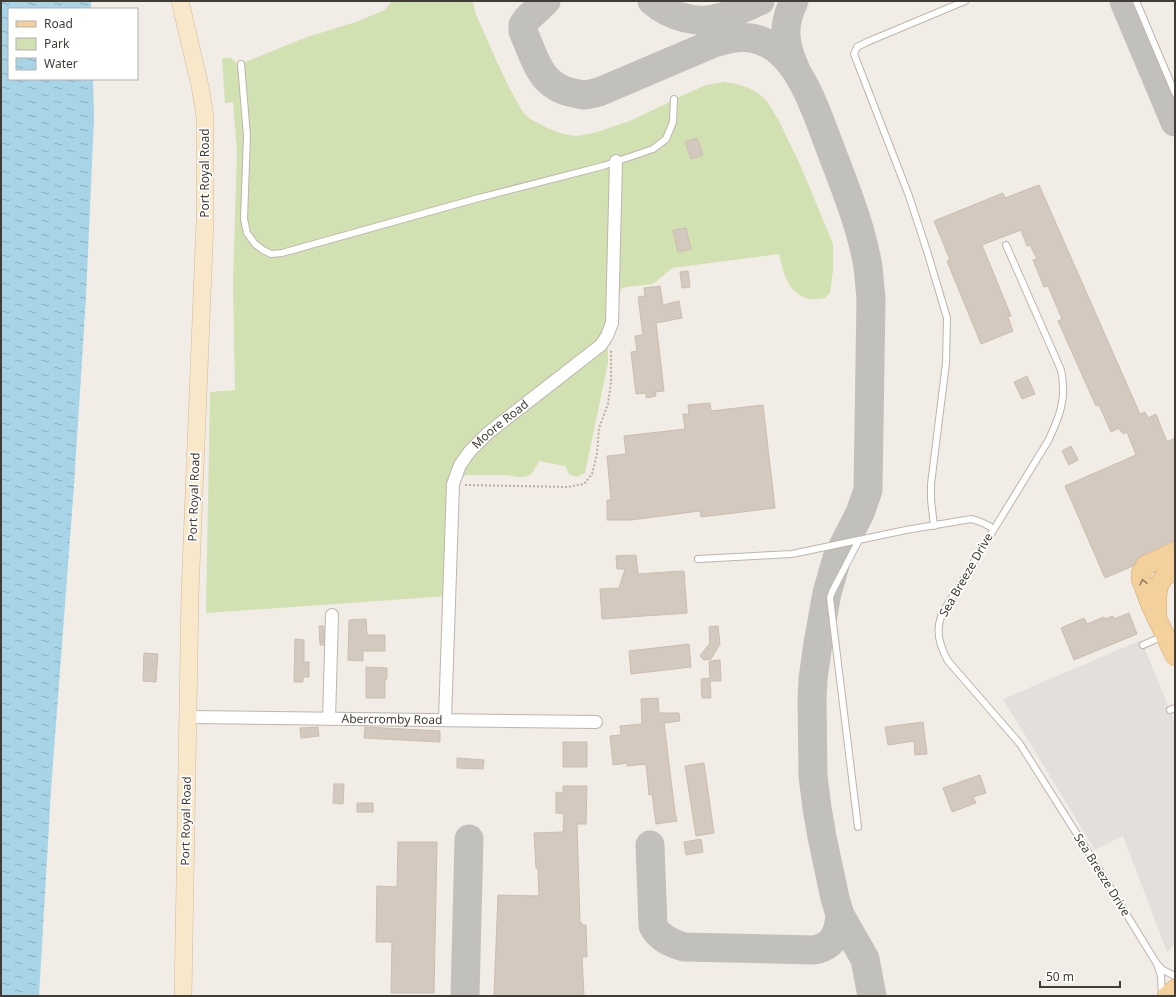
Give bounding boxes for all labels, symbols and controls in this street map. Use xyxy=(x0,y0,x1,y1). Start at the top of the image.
legend xyxy=(8,8,138,80)
text: Road xyxy=(44,15,73,32)
text: Park xyxy=(44,35,70,52)
text: Water xyxy=(44,55,78,72)
street label: Port Royal Road xyxy=(196,128,213,218)
street label: Moore Road xyxy=(468,396,532,452)
street label: Port Royal Road xyxy=(183,452,204,542)
street label: Sea Breeze Drive xyxy=(935,529,997,620)
one-way arrow xyxy=(1139,579,1147,585)
street label: Abercromby Road xyxy=(341,710,442,728)
street label: Port Royal Road xyxy=(176,776,195,866)
street label: Sea Breeze Drive xyxy=(1070,830,1135,919)
scale bar xyxy=(1040,963,1120,989)
text: 50 m xyxy=(1046,968,1074,985)

